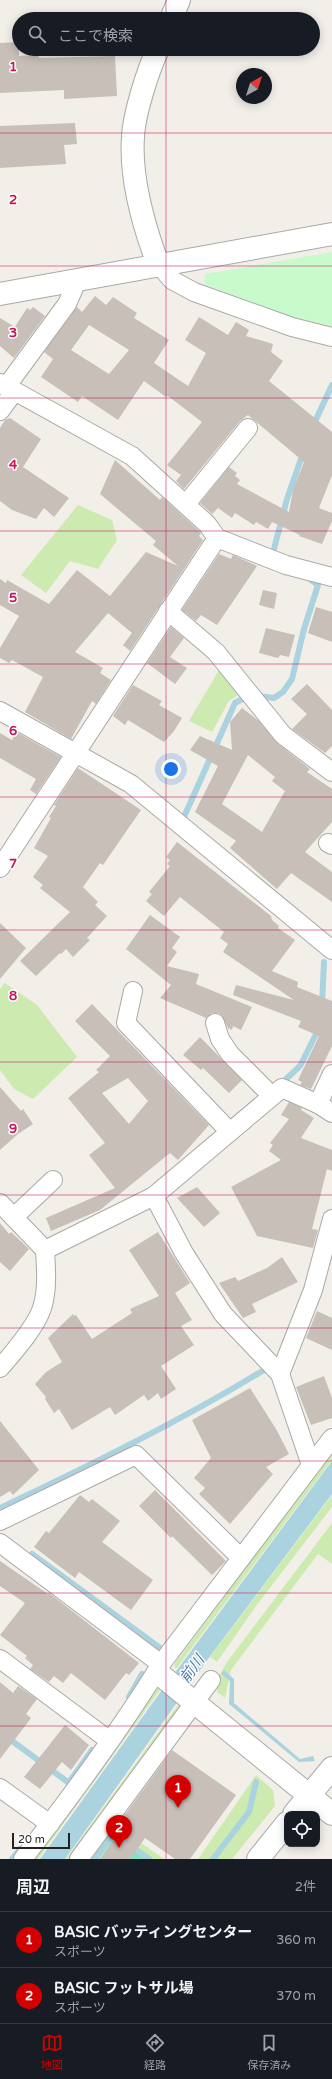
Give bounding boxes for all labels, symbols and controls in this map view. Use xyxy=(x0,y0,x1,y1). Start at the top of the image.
search box xyxy=(12,12,320,56)
icon: search xyxy=(26,23,48,45)
text: ここで検索 xyxy=(58,27,133,45)
text: 1 xyxy=(9,59,17,75)
north arrow xyxy=(236,68,272,104)
text: 2 xyxy=(9,192,17,208)
text: 3 xyxy=(9,325,17,341)
text: 4 xyxy=(9,457,18,473)
text: 5 xyxy=(9,590,17,606)
text: 6 xyxy=(9,723,17,739)
your location xyxy=(161,759,181,779)
text: 7 xyxy=(9,856,17,872)
text: 8 xyxy=(9,988,17,1004)
text: 9 xyxy=(9,1121,17,1137)
water label: 前川 xyxy=(176,1650,209,1686)
pin: 1 xyxy=(165,1775,191,1808)
map controls xyxy=(284,1811,320,1847)
button: locate xyxy=(284,1811,320,1847)
pin: 2 xyxy=(106,1815,132,1848)
scale bar xyxy=(12,1831,70,1850)
text: 20 m xyxy=(18,1833,45,1846)
text: 周辺 xyxy=(16,1877,50,1898)
text: 2件 xyxy=(295,1879,316,1895)
text: BASIC バッティングセンター xyxy=(54,1923,253,1941)
text: 1 xyxy=(25,1932,33,1948)
text: 360 m xyxy=(276,1932,316,1948)
text: スポーツ xyxy=(54,1944,106,1960)
text: BASIC フットサル場 xyxy=(54,1979,193,1997)
text: 2 xyxy=(25,1988,33,2004)
text: 370 m xyxy=(276,1988,316,2004)
text: スポーツ xyxy=(54,2000,106,2016)
tab: 地図 xyxy=(41,2032,63,2072)
tab: 経路 xyxy=(144,2032,166,2072)
tab: 保存済み xyxy=(247,2032,291,2072)

